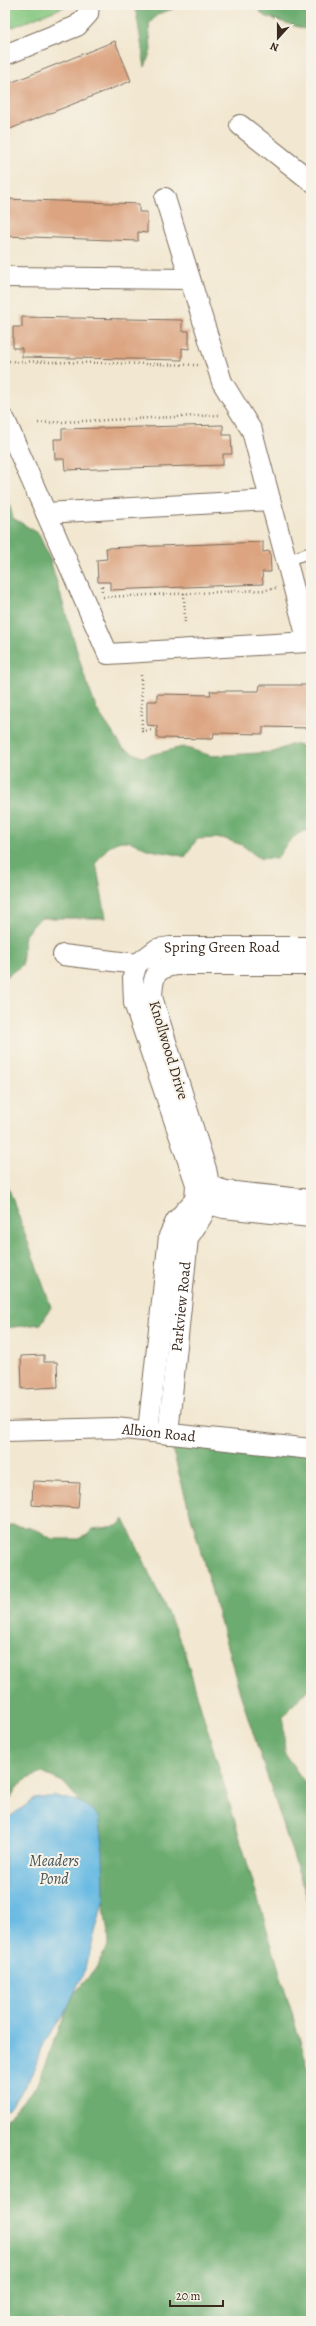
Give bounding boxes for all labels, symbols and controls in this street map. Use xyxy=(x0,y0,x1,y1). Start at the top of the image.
north arrow xyxy=(258,18,298,58)
text: N xyxy=(268,38,281,55)
street label: Spring Green Road xyxy=(162,937,281,958)
street label: Knollwood Drive xyxy=(144,998,194,1102)
street label: Parkview Road xyxy=(166,1260,196,1353)
street label: Albion Road xyxy=(120,1419,197,1447)
water label: Meaders Pond xyxy=(29,1850,80,1890)
scale bar xyxy=(170,2282,223,2308)
text: 20 m xyxy=(176,2288,200,2304)

